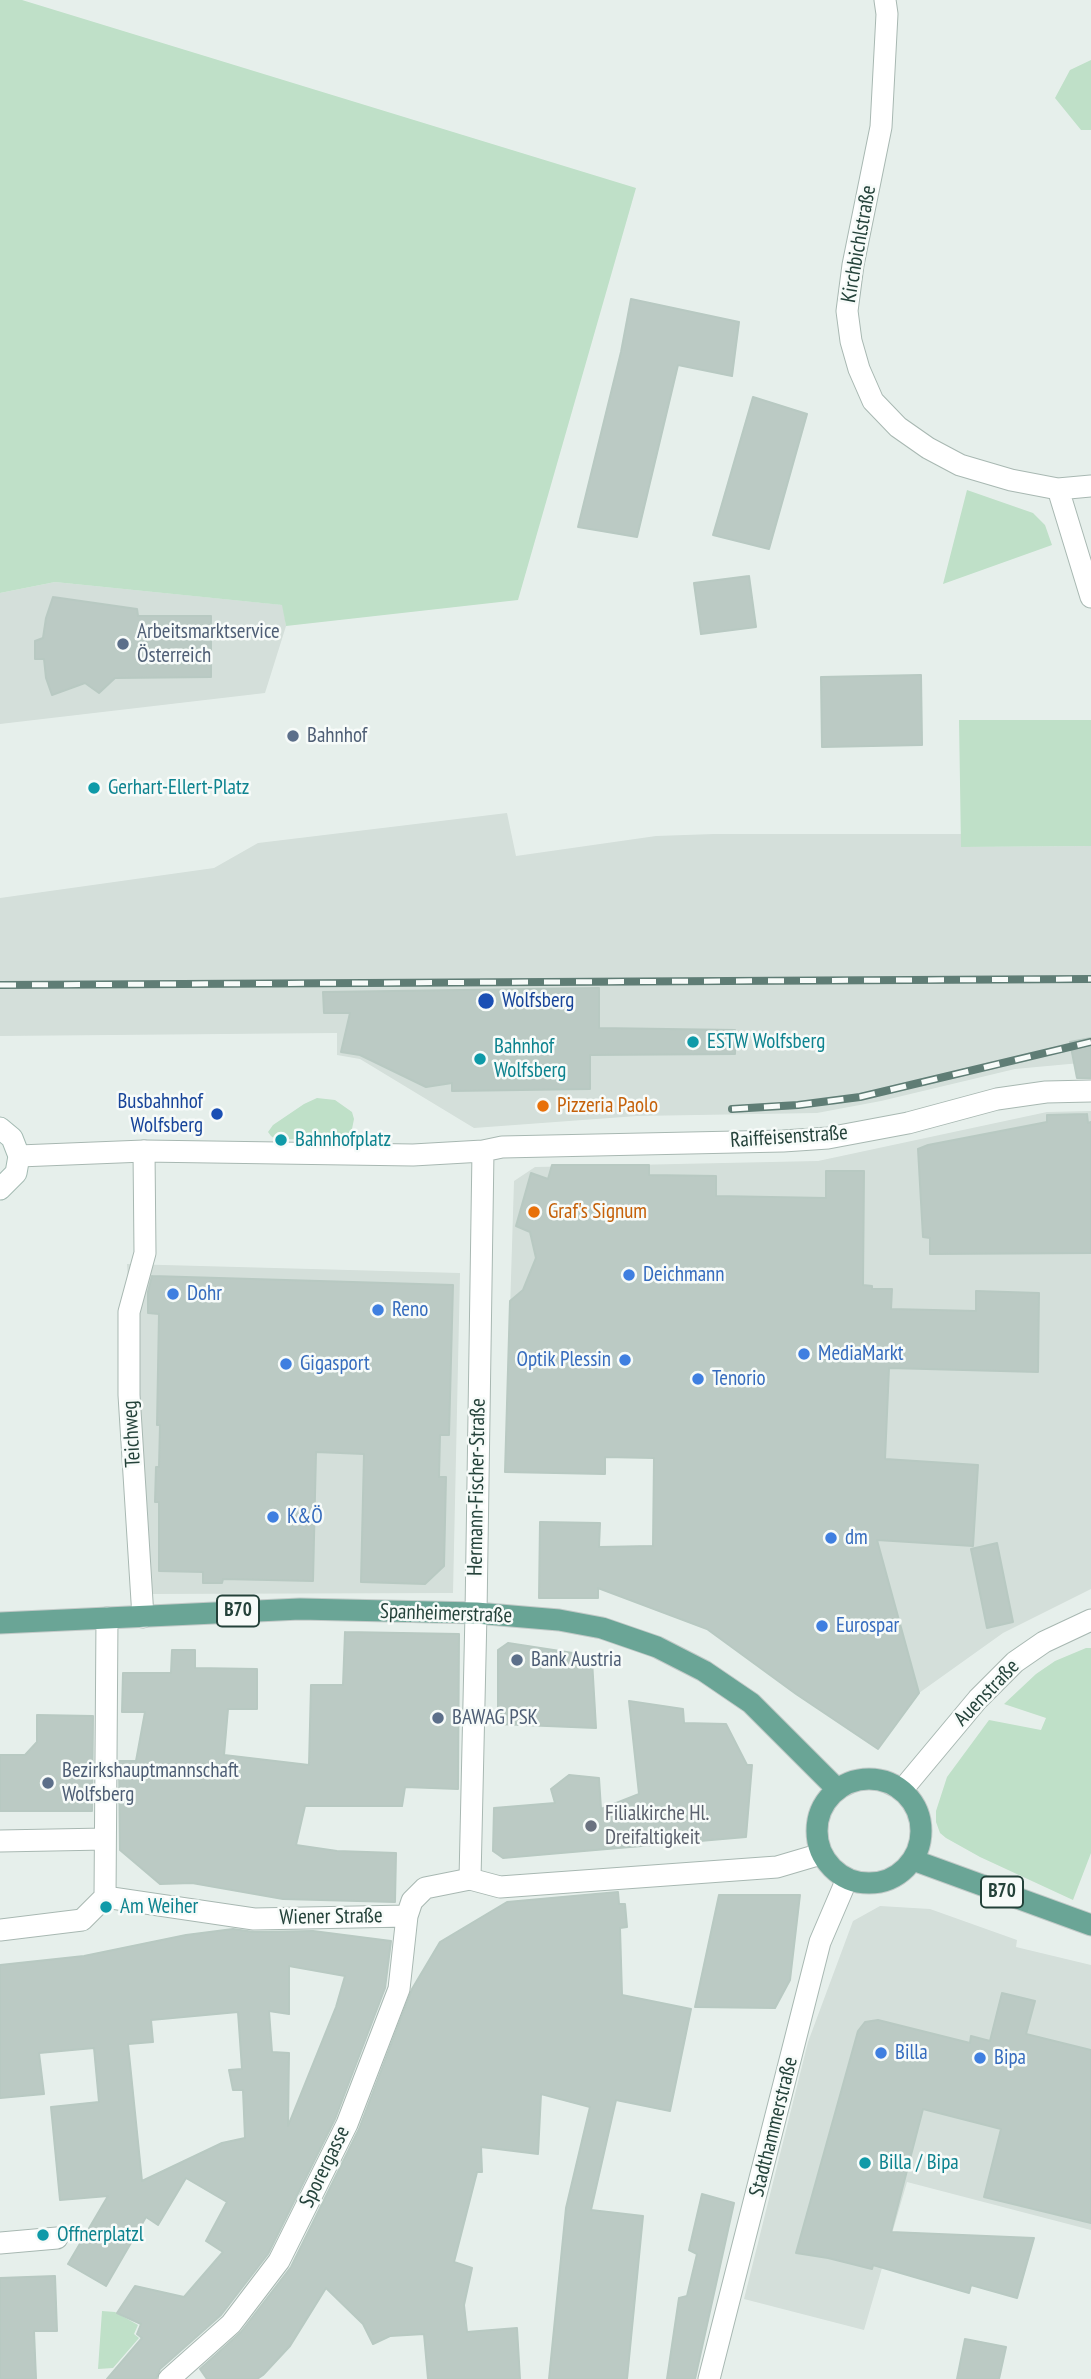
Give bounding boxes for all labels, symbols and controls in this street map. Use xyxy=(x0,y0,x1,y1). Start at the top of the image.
street label: Kirchbichlstraße xyxy=(836,183,882,305)
place label: Arbeitsmarktservice Österreich xyxy=(137,619,280,669)
marker: Arbeitsmarktservice Österreich xyxy=(115,636,131,652)
place label: Bahnhof xyxy=(307,723,367,749)
marker: Bahnhof xyxy=(285,728,301,744)
place label: Gerhart-Ellert-Platz xyxy=(108,775,249,801)
marker: Gerhart-Ellert-Platz xyxy=(86,780,102,796)
place label: Wolfsberg xyxy=(502,988,574,1014)
marker: Wolfsberg xyxy=(476,991,496,1011)
place label: ESTW Wolfsberg xyxy=(707,1029,825,1055)
place label: Bahnhof Wolfsberg xyxy=(494,1034,566,1084)
marker: ESTW Wolfsberg xyxy=(685,1034,701,1050)
marker: Bahnhof Wolfsberg xyxy=(472,1051,488,1067)
place label: Busbahnhof Wolfsberg xyxy=(117,1089,203,1139)
place label: Pizzeria Paolo xyxy=(557,1093,658,1119)
marker: Pizzeria Paolo xyxy=(535,1098,551,1114)
marker: Busbahnhof Wolfsberg xyxy=(209,1106,225,1122)
street label: Raiffeisenstraße xyxy=(729,1120,849,1154)
place label: Bahnhofplatz xyxy=(295,1127,391,1153)
marker: Bahnhofplatz xyxy=(273,1132,289,1148)
place label: Graf's Signum xyxy=(548,1199,647,1225)
marker: Graf's Signum xyxy=(526,1204,542,1220)
place label: Deichmann xyxy=(643,1262,724,1288)
marker: Deichmann xyxy=(621,1267,637,1283)
place label: Dohr xyxy=(187,1281,222,1307)
marker: Dohr xyxy=(165,1286,181,1302)
place label: Reno xyxy=(392,1297,428,1323)
marker: Reno xyxy=(370,1302,386,1318)
place label: MediaMarkt xyxy=(818,1341,904,1367)
marker: MediaMarkt xyxy=(796,1346,812,1362)
place label: Optik Plessin xyxy=(516,1347,611,1373)
place label: Gigasport xyxy=(300,1351,370,1377)
marker: Optik Plessin xyxy=(617,1352,633,1368)
marker: Gigasport xyxy=(278,1356,294,1372)
place label: Tenorio xyxy=(712,1366,766,1392)
marker: Tenorio xyxy=(690,1371,706,1387)
street label: Hermann-Fischer-Straße xyxy=(463,1398,491,1576)
street label: Teichweg xyxy=(118,1400,146,1468)
place label: K&Ö xyxy=(287,1504,323,1530)
marker: K&Ö xyxy=(265,1509,281,1525)
place label: dm xyxy=(845,1525,868,1551)
marker: dm xyxy=(823,1530,839,1546)
road number: B70 xyxy=(217,1596,259,1626)
street label: Spanheimerstraße xyxy=(379,1599,513,1629)
place label: Eurospar xyxy=(836,1613,899,1639)
marker: Eurospar xyxy=(814,1618,830,1634)
place label: Bank Austria xyxy=(531,1647,622,1673)
marker: Bank Austria xyxy=(509,1652,525,1668)
street label: Auenstraße xyxy=(949,1654,1025,1732)
place label: BAWAG PSK xyxy=(452,1705,538,1731)
marker: BAWAG PSK xyxy=(430,1710,446,1726)
place label: Bezirkshauptmannschaft Wolfsberg xyxy=(62,1758,239,1808)
marker: Bezirkshauptmannschaft Wolfsberg xyxy=(40,1775,56,1791)
place label: Filialkirche Hl. Dreifaltigkeit xyxy=(605,1801,709,1851)
marker: Filialkirche Hl. Dreifaltigkeit xyxy=(583,1818,599,1834)
road number: B70 xyxy=(981,1876,1023,1908)
place label: Am Weiher xyxy=(120,1894,198,1920)
marker: Am Weiher xyxy=(98,1899,114,1915)
street label: Wiener Straße xyxy=(279,1904,383,1930)
place label: Billa xyxy=(895,2040,928,2066)
marker: Billa xyxy=(873,2045,889,2061)
place label: Bipa xyxy=(994,2045,1026,2071)
marker: Bipa xyxy=(972,2050,988,2066)
street label: Stadthammerstraße xyxy=(744,2054,804,2200)
street label: Sporergasse xyxy=(294,2122,356,2212)
place label: Billa / Bipa xyxy=(879,2150,959,2176)
marker: Billa / Bipa xyxy=(857,2155,873,2171)
place label: Offnerplatzl xyxy=(57,2222,144,2248)
marker: Offnerplatzl xyxy=(35,2227,51,2243)

